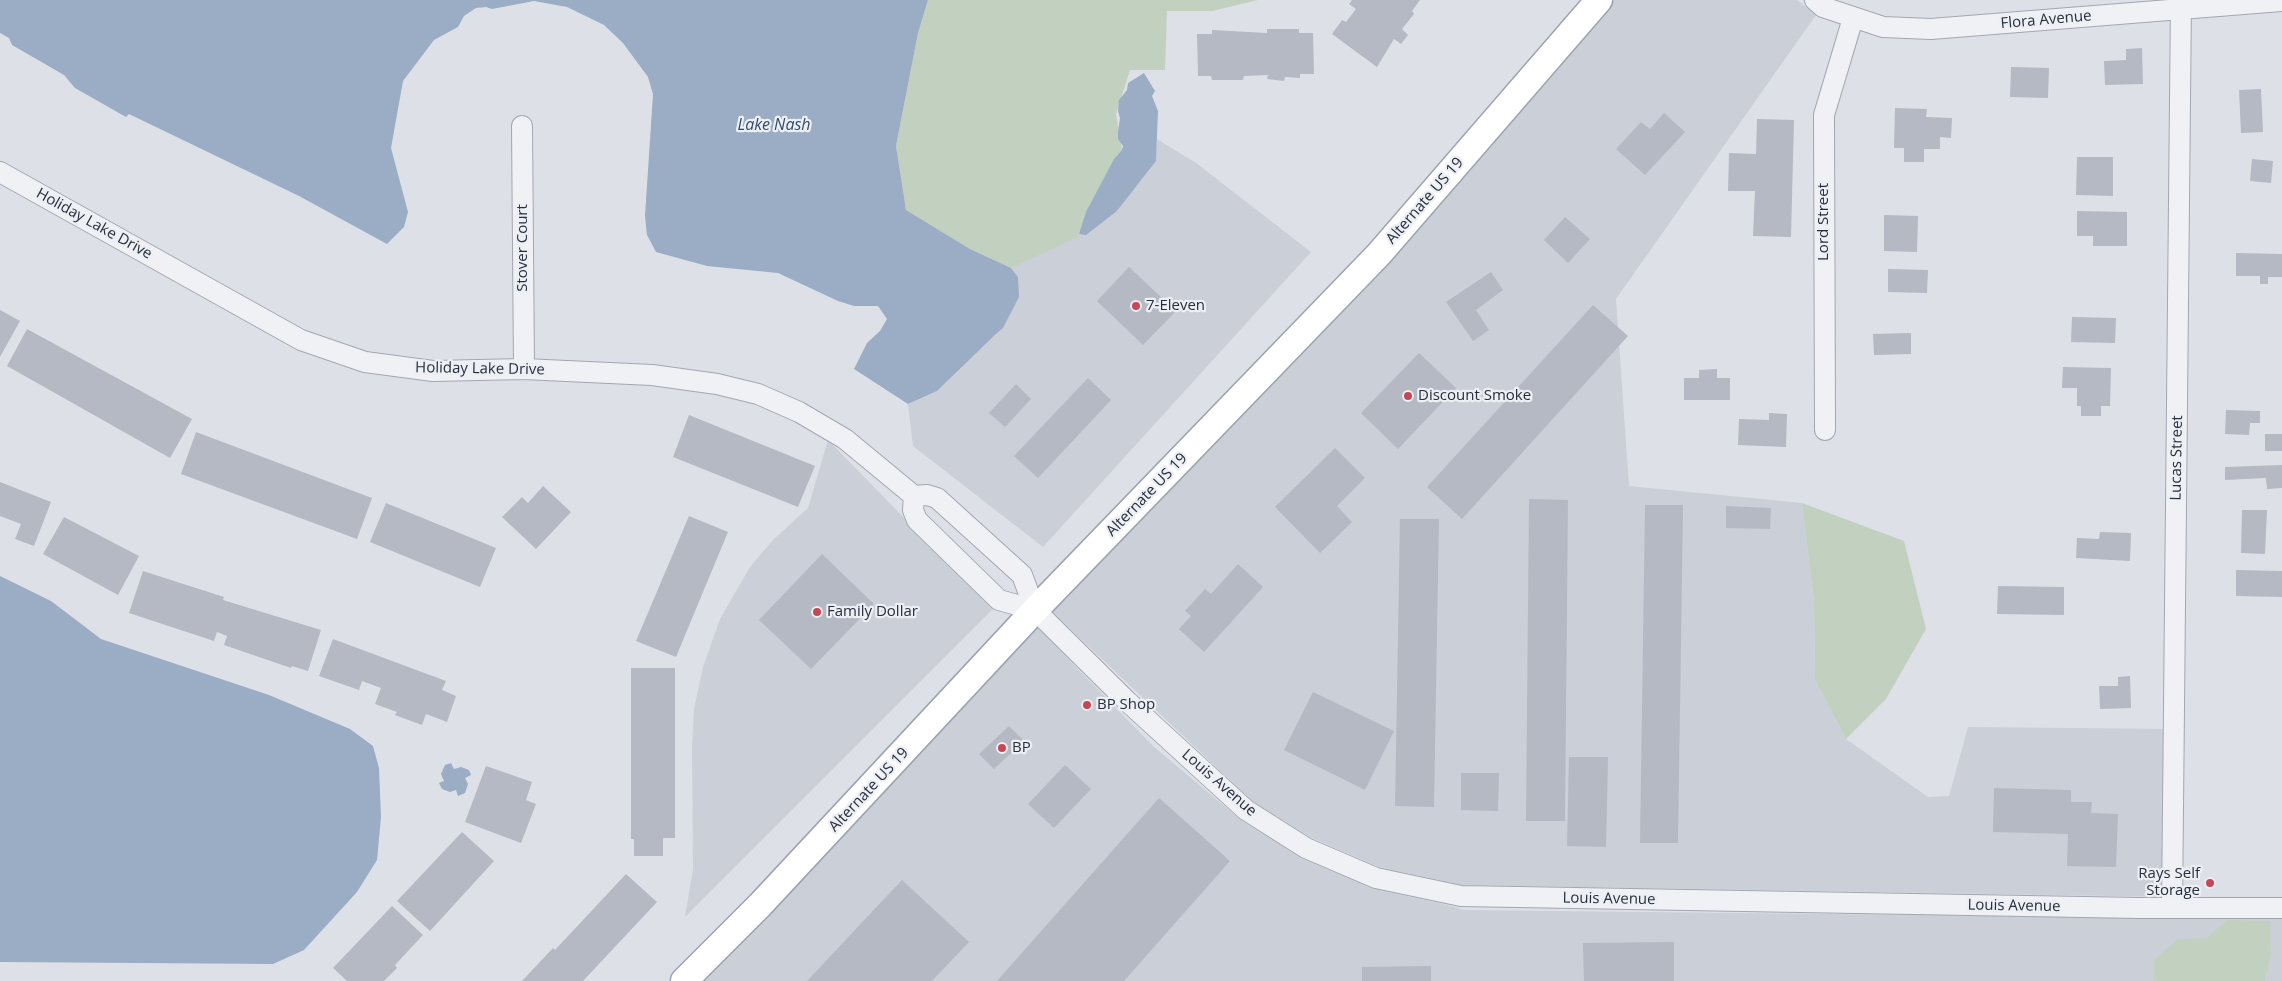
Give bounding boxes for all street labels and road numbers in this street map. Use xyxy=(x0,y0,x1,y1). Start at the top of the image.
street label: Flora Avenue xyxy=(2000,7,2092,33)
street label: Alternate US 19 xyxy=(1383,154,1467,248)
street label: Lord Street xyxy=(1815,183,1833,261)
street label: Holiday Lake Drive xyxy=(33,185,155,263)
street label: Stover Court xyxy=(514,204,532,292)
street label: Holiday Lake Drive xyxy=(415,359,545,379)
street label: Lucas Street xyxy=(2167,415,2187,501)
street label: Alternate US 19 xyxy=(1103,450,1191,540)
street label: Alternate US 19 xyxy=(825,744,913,836)
street label: Louis Avenue xyxy=(1178,746,1260,820)
street label: Louis Avenue xyxy=(1562,889,1656,909)
street label: Louis Avenue xyxy=(1967,896,2061,916)

